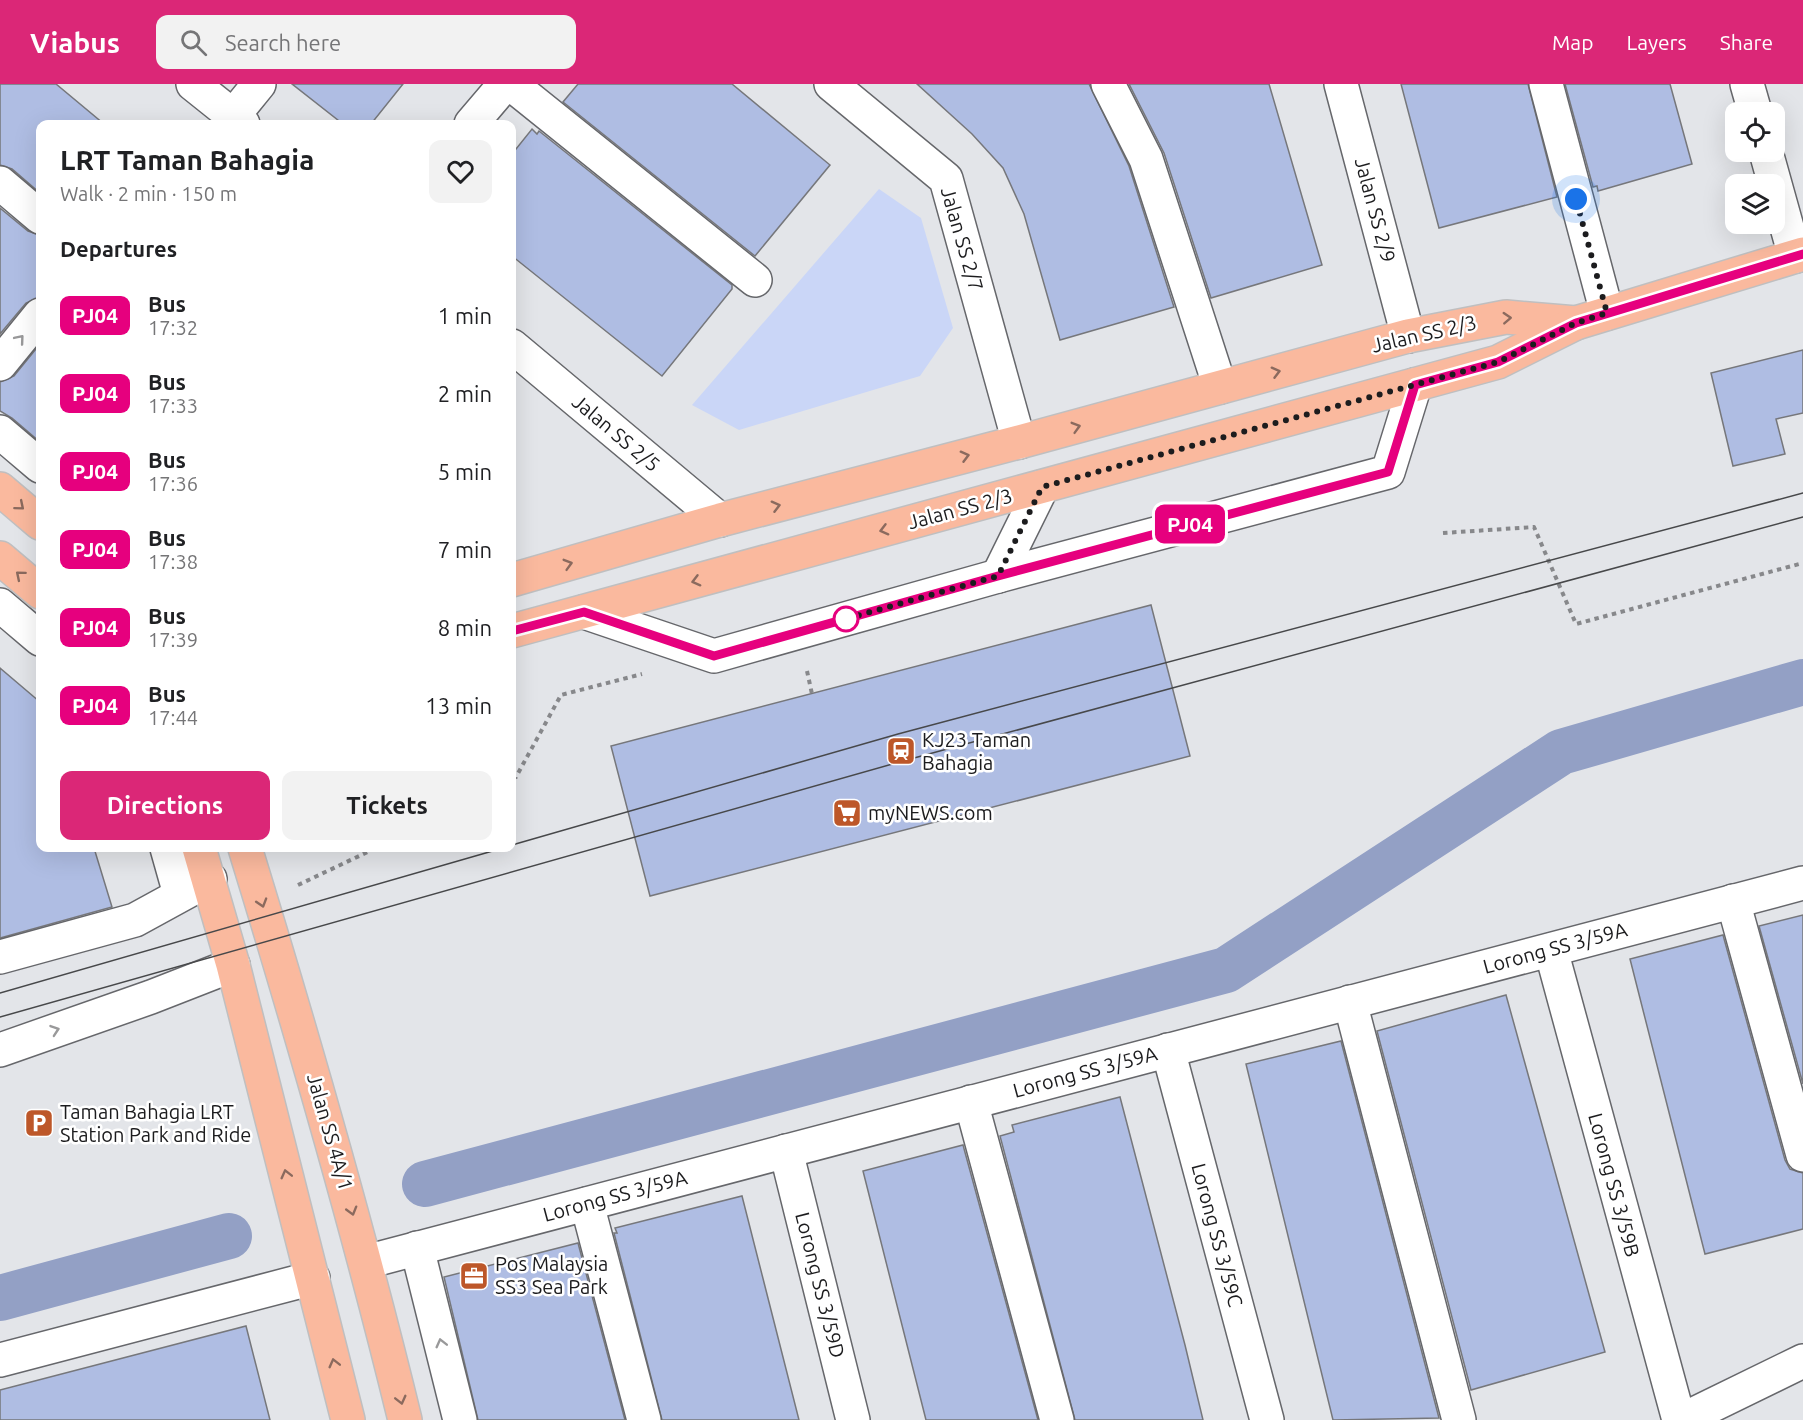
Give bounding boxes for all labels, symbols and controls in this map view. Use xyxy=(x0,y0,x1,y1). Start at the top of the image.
search box xyxy=(156,15,576,69)
icon: search xyxy=(177,26,210,59)
text: Viabus xyxy=(30,27,120,58)
text: Search here xyxy=(225,30,341,55)
text: Map xyxy=(1552,30,1593,54)
text: Layers xyxy=(1626,30,1687,54)
text: Share xyxy=(1720,30,1773,54)
map controls xyxy=(1725,102,1785,234)
button: locate xyxy=(1725,102,1785,162)
button: heart xyxy=(429,140,492,203)
text: LRT Taman Bahagia xyxy=(60,144,314,175)
street label: Jalan SS 2/9 xyxy=(1351,155,1400,265)
button: layers xyxy=(1725,174,1785,234)
text: Walk · 2 min · 150 m xyxy=(60,182,237,205)
street label: Jalan SS 2/7 xyxy=(937,184,988,294)
your location xyxy=(1561,184,1591,214)
text: Departures xyxy=(60,236,177,261)
text: Bus xyxy=(148,291,186,316)
text: PJ04 xyxy=(72,303,118,327)
text: 1 min xyxy=(438,303,492,328)
street label: Jalan SS 2/3 xyxy=(1369,310,1479,357)
one-way arrow xyxy=(1502,312,1511,325)
text: 17:32 xyxy=(148,316,198,339)
one-way arrow xyxy=(13,335,24,346)
one-way arrow xyxy=(1270,367,1281,379)
text: Bus xyxy=(148,369,186,394)
text: PJ04 xyxy=(72,381,118,405)
text: 2 min xyxy=(438,381,492,406)
street label: Jalan SS 2/5 xyxy=(568,389,665,476)
text: 17:33 xyxy=(148,394,198,417)
one-way arrow xyxy=(1070,421,1080,434)
text: Bus xyxy=(148,447,186,472)
one-way arrow xyxy=(960,451,970,464)
text: PJ04 xyxy=(72,459,118,483)
text: 5 min xyxy=(438,459,492,484)
text: 17:36 xyxy=(148,472,198,495)
street label: Jalan SS 2/3 xyxy=(905,484,1015,533)
one-way arrow xyxy=(13,499,24,510)
one-way arrow xyxy=(771,500,781,513)
line badge: PJ04 xyxy=(1148,504,1232,544)
text: PJ04 xyxy=(1167,512,1213,536)
one-way arrow xyxy=(879,523,890,535)
text: Bus xyxy=(148,525,186,550)
text: PJ04 xyxy=(72,537,118,561)
text: 7 min xyxy=(438,537,492,562)
text: 17:38 xyxy=(148,550,198,573)
one-way arrow xyxy=(562,559,573,571)
one-way arrow xyxy=(16,571,27,582)
one-way arrow xyxy=(691,574,701,587)
text: Bus xyxy=(148,603,186,628)
unlabelled marker xyxy=(833,606,859,632)
text: PJ04 xyxy=(72,615,118,639)
text: 8 min xyxy=(438,615,492,640)
text: 17:39 xyxy=(148,628,198,651)
text: Bus xyxy=(148,681,186,706)
text: PJ04 xyxy=(72,693,118,717)
text: 13 min xyxy=(425,693,492,718)
text: 17:44 xyxy=(148,706,198,729)
place label: KJ23 Taman Bahagia xyxy=(922,728,1031,774)
station icon: KJ23 Taman Bahagia xyxy=(885,735,917,767)
button: Directions xyxy=(60,771,270,840)
button: Tickets xyxy=(282,771,492,840)
supermarket icon: myNEWS.com xyxy=(831,797,863,829)
place label: myNEWS.com xyxy=(868,801,993,824)
one-way arrow xyxy=(255,897,267,908)
street label: Lorong SS 3/59A xyxy=(1480,917,1630,978)
one-way arrow xyxy=(49,1025,60,1038)
street label: Lorong SS 3/59A xyxy=(1010,1041,1160,1102)
street label: Jalan SS 4A/1 xyxy=(303,1071,358,1193)
place label: Taman Bahagia LRT Station Park and Ride xyxy=(60,1100,251,1146)
parking icon: Taman Bahagia LRT Station Park and Ride xyxy=(23,1107,55,1139)
street label: Lorong SS 3/59B xyxy=(1584,1110,1645,1259)
street label: Lorong SS 3/59C xyxy=(1187,1161,1248,1309)
street label: Lorong SS 3/59A xyxy=(540,1165,690,1226)
one-way arrow xyxy=(281,1169,294,1179)
one-way arrow xyxy=(345,1206,358,1216)
street label: Lorong SS 3/59D xyxy=(791,1210,850,1360)
place label: Pos Malaysia SS3 Sea Park xyxy=(495,1252,608,1298)
office icon: Pos Malaysia SS3 Sea Park xyxy=(458,1260,490,1292)
one-way arrow xyxy=(435,1338,448,1348)
one-way arrow xyxy=(328,1358,341,1368)
one-way arrow xyxy=(393,1395,406,1405)

